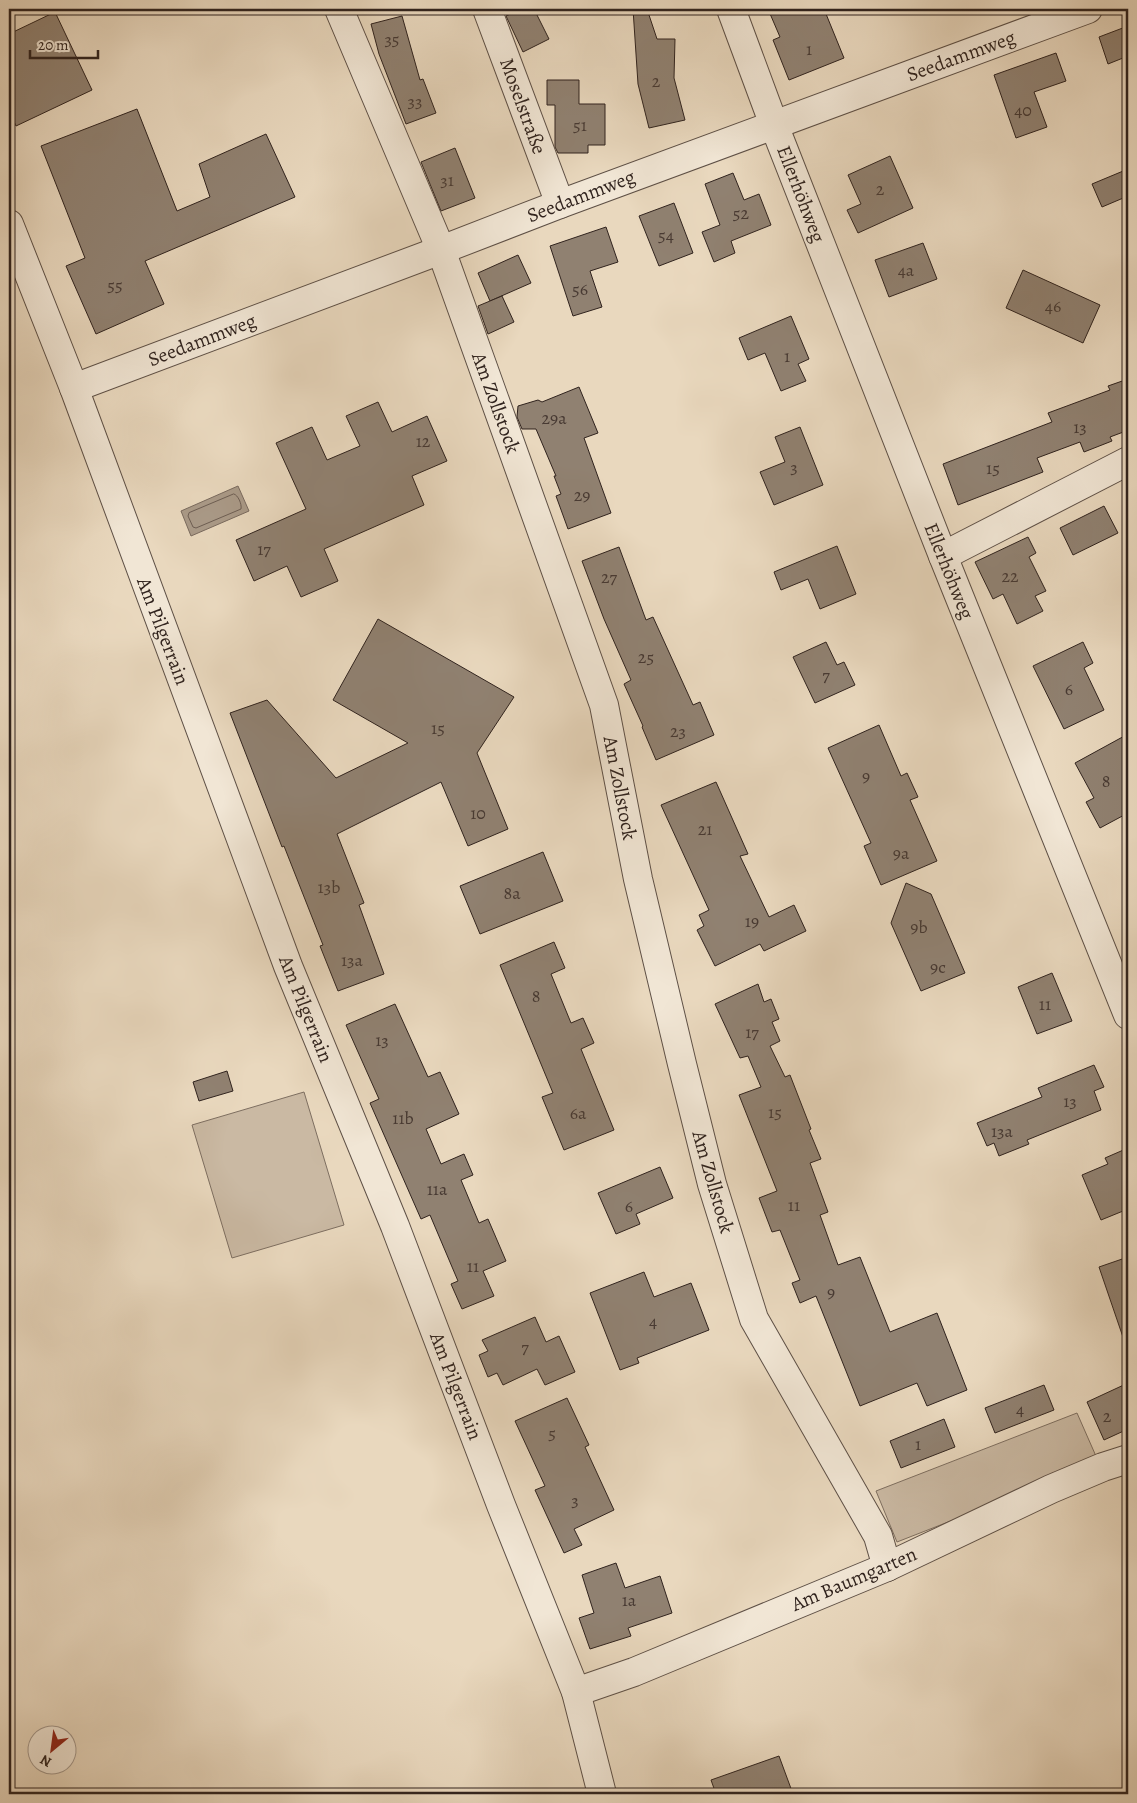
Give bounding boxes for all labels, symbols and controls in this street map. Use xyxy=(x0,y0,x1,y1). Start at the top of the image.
street label: Seedammweg xyxy=(903,24,1019,88)
house number: 35 xyxy=(384,27,400,51)
scale bar xyxy=(30,28,98,60)
text: 20 m xyxy=(38,35,69,55)
house number: 1 xyxy=(806,37,812,61)
street label: Moselstraße xyxy=(493,54,553,158)
house number: 2 xyxy=(652,69,661,93)
house number: 33 xyxy=(408,89,422,113)
house number: 40 xyxy=(1014,98,1032,122)
house number: 51 xyxy=(573,113,587,137)
street label: Ellerhöhweg xyxy=(770,142,832,246)
street label: Seedammweg xyxy=(523,163,639,229)
house number: 31 xyxy=(440,168,454,192)
house number: 2 xyxy=(876,177,885,201)
house number: 52 xyxy=(733,201,750,225)
house number: 54 xyxy=(658,223,674,247)
house number: 4a xyxy=(898,258,915,282)
house number: 55 xyxy=(107,273,123,297)
house number: 56 xyxy=(572,277,588,301)
house number: 46 xyxy=(1045,294,1061,318)
street label: Seedammweg xyxy=(144,307,260,373)
house number: 1 xyxy=(784,344,790,368)
street label: Am Zollstock xyxy=(465,348,527,457)
house number: 29a xyxy=(541,406,567,430)
house number: 13 xyxy=(1073,415,1087,439)
house number: 12 xyxy=(416,429,431,453)
house number: 3 xyxy=(790,455,798,479)
house number: 15 xyxy=(986,456,1000,480)
house number: 29 xyxy=(574,483,590,507)
street label: Ellerhöhweg xyxy=(917,519,981,623)
house number: 17 xyxy=(257,537,271,561)
house number: 22 xyxy=(1001,564,1019,588)
house number: 27 xyxy=(601,565,617,589)
street label: Am Pilgerrain xyxy=(130,572,196,689)
house number: 25 xyxy=(638,645,654,669)
house number: 7 xyxy=(822,663,830,687)
house number: 6 xyxy=(1065,677,1073,701)
house number: 15 xyxy=(431,716,445,740)
house number: 23 xyxy=(670,719,686,743)
street label: Am Zollstock xyxy=(596,733,643,842)
house number: 9 xyxy=(862,764,870,788)
house number: 8 xyxy=(1102,769,1110,793)
house number: 10 xyxy=(470,801,486,825)
house number: 21 xyxy=(698,817,712,841)
house number: 9a xyxy=(893,841,910,865)
house number: 13b xyxy=(318,875,340,899)
house number: 8a xyxy=(503,881,521,905)
house number: 19 xyxy=(745,909,759,933)
house number: 9b xyxy=(910,915,928,939)
house number: 13a xyxy=(341,948,364,972)
street label: Am Pilgerrain xyxy=(272,951,340,1067)
house number: 9c xyxy=(930,955,946,979)
house number: 8 xyxy=(532,984,540,1008)
house number: 11 xyxy=(1039,992,1051,1016)
house number: 17 xyxy=(745,1020,759,1044)
house number: 13 xyxy=(375,1028,389,1052)
house number: 13 xyxy=(1063,1089,1077,1113)
house number: 15 xyxy=(768,1100,782,1124)
house number: 6a xyxy=(570,1101,587,1125)
house number: 11b xyxy=(392,1106,414,1130)
house number: 13a xyxy=(991,1119,1014,1143)
street label: Am Zollstock xyxy=(685,1127,741,1237)
house number: 11a xyxy=(427,1177,448,1201)
house number: 11 xyxy=(788,1193,800,1217)
house number: 6 xyxy=(625,1194,633,1218)
house number: 11 xyxy=(467,1254,479,1278)
house number: 9 xyxy=(827,1280,835,1304)
house number: 4 xyxy=(649,1309,657,1333)
street label: Am Pilgerrain xyxy=(423,1327,489,1444)
house number: 7 xyxy=(521,1335,529,1359)
house number: 4 xyxy=(1016,1397,1024,1421)
house number: 2 xyxy=(1103,1404,1112,1428)
house number: 5 xyxy=(548,1421,556,1445)
house number: 1 xyxy=(915,1432,921,1456)
house number: 3 xyxy=(571,1488,579,1512)
street label: Am Baumgarten xyxy=(786,1540,921,1618)
house number: 1a xyxy=(622,1588,637,1612)
north arrow xyxy=(28,1726,78,1776)
text: N xyxy=(37,1750,55,1772)

